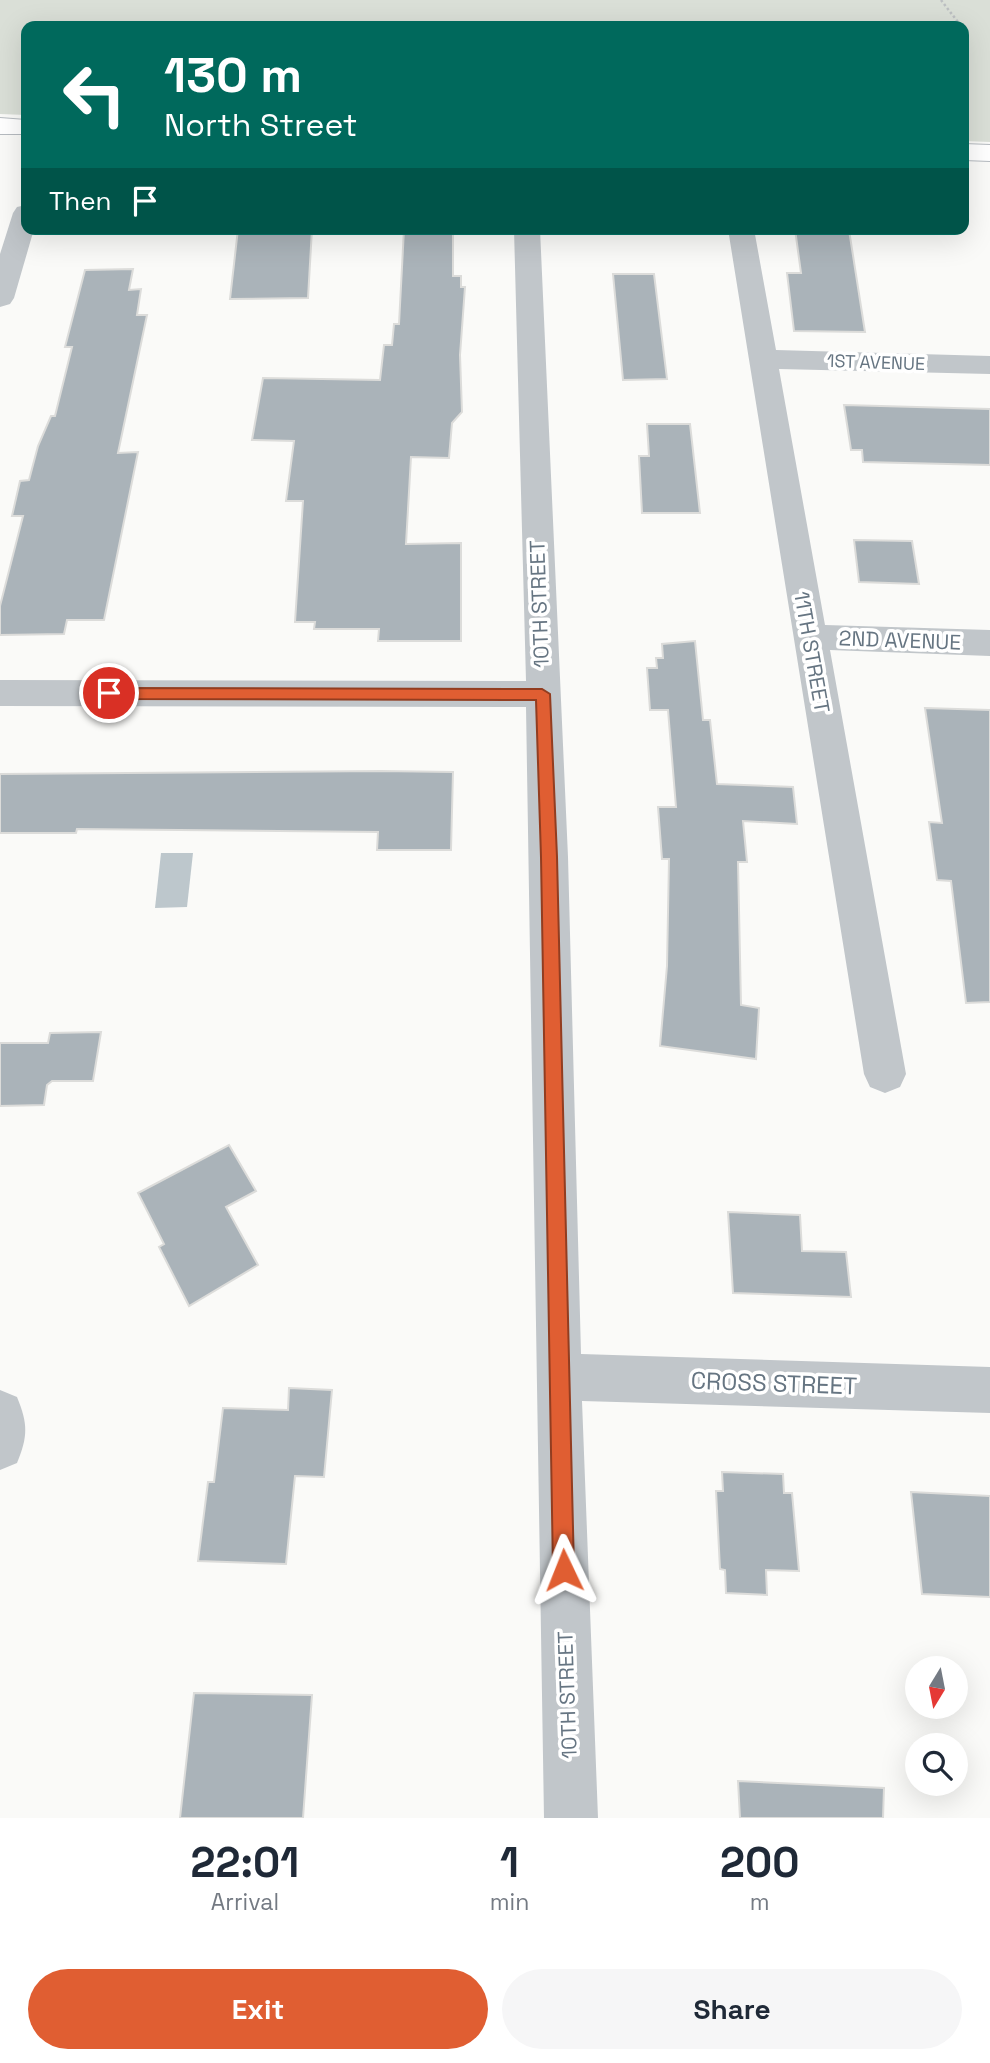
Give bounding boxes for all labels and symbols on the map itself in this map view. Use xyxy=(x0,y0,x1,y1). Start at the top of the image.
street label: 1ST AVENUE xyxy=(826,349,926,375)
street label: 10TH STREET xyxy=(523,540,555,668)
street label: 11TH STREET xyxy=(788,589,836,715)
street label: 2ND AVENUE xyxy=(838,624,962,656)
pin xyxy=(79,663,139,723)
street label: CROSS STREET xyxy=(690,1365,858,1401)
position arrow xyxy=(527,1533,601,1607)
street label: 10TH STREET xyxy=(551,1631,583,1759)
north arrow xyxy=(905,1656,968,1718)

